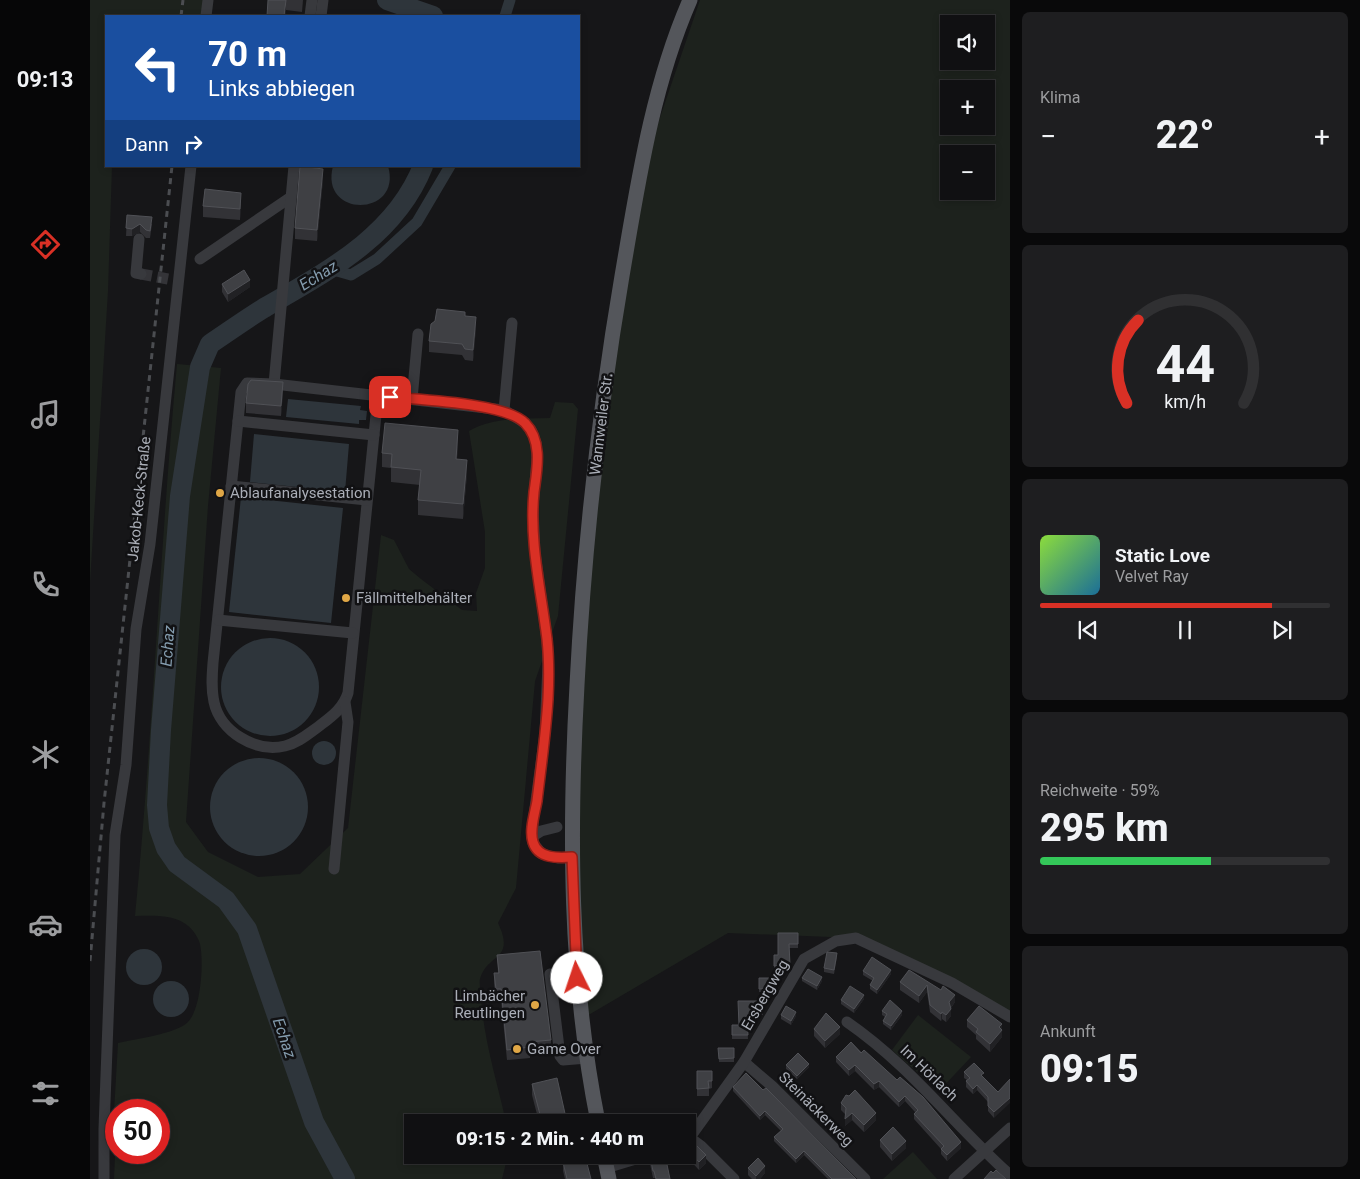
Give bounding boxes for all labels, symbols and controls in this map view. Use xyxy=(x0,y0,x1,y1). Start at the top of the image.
map controls xyxy=(940,15,995,200)
button: sound xyxy=(940,15,995,70)
text: 70 m xyxy=(208,34,287,75)
icon: left xyxy=(125,35,190,100)
text: 09:13 xyxy=(17,67,73,92)
text: Links abbiegen xyxy=(208,76,355,101)
button: + xyxy=(940,80,995,135)
text: Klima xyxy=(1040,88,1081,107)
text: 22° xyxy=(1156,113,1214,157)
text: − xyxy=(1040,120,1056,153)
text: + xyxy=(1314,120,1330,153)
icon: right xyxy=(179,130,207,158)
text: Dann xyxy=(125,133,169,156)
button: − xyxy=(940,145,995,200)
icon: directions xyxy=(28,227,63,262)
water label: Echaz xyxy=(296,256,341,294)
text: 44 xyxy=(1155,334,1215,395)
street label: Wannweiler Str. xyxy=(586,372,616,476)
pin xyxy=(369,376,411,418)
icon: arrive xyxy=(376,383,404,411)
text: km/h xyxy=(1164,391,1206,412)
icon: music xyxy=(28,397,63,432)
street label: Jakob-Keck-Straße xyxy=(123,436,155,562)
place label: Ablaufanalysestation xyxy=(230,484,371,502)
marker: Ablaufanalysestation xyxy=(214,487,226,499)
text: Static Love xyxy=(1115,544,1210,567)
icon: phone xyxy=(28,567,63,602)
text: Velvet Ray xyxy=(1115,567,1189,586)
place label: Fällmittelbehälter xyxy=(356,589,472,607)
marker: Fällmittelbehälter xyxy=(340,592,352,604)
icon: previous xyxy=(1074,616,1102,644)
icon: pause xyxy=(1171,616,1199,644)
icon: next xyxy=(1268,616,1296,644)
water label: Echaz xyxy=(157,624,178,667)
icon: climate xyxy=(28,737,63,772)
text: Reichweite · 59% xyxy=(1040,781,1159,800)
text: 295 km xyxy=(1040,806,1169,850)
icon: car xyxy=(28,907,63,942)
position arrow xyxy=(550,951,602,1003)
street label: Ersbergweg xyxy=(738,956,792,1034)
place label: Limbächer Reutlingen xyxy=(454,987,525,1022)
marker: Limbächer Reutlingen xyxy=(529,999,541,1011)
water label: Echaz xyxy=(269,1015,300,1061)
text: Ankunft xyxy=(1040,1022,1096,1041)
place label: Game Over xyxy=(527,1040,601,1058)
street label: Im Hörlach xyxy=(896,1041,962,1105)
marker: Game Over xyxy=(511,1043,523,1055)
text: 09:15 xyxy=(1040,1047,1139,1091)
street label: Steinäckerweg xyxy=(775,1068,857,1150)
icon: filters xyxy=(28,1076,63,1111)
speed limit sign: 50 xyxy=(105,1099,170,1164)
text: 09:15 · 2 Min. · 440 m xyxy=(456,1127,644,1150)

